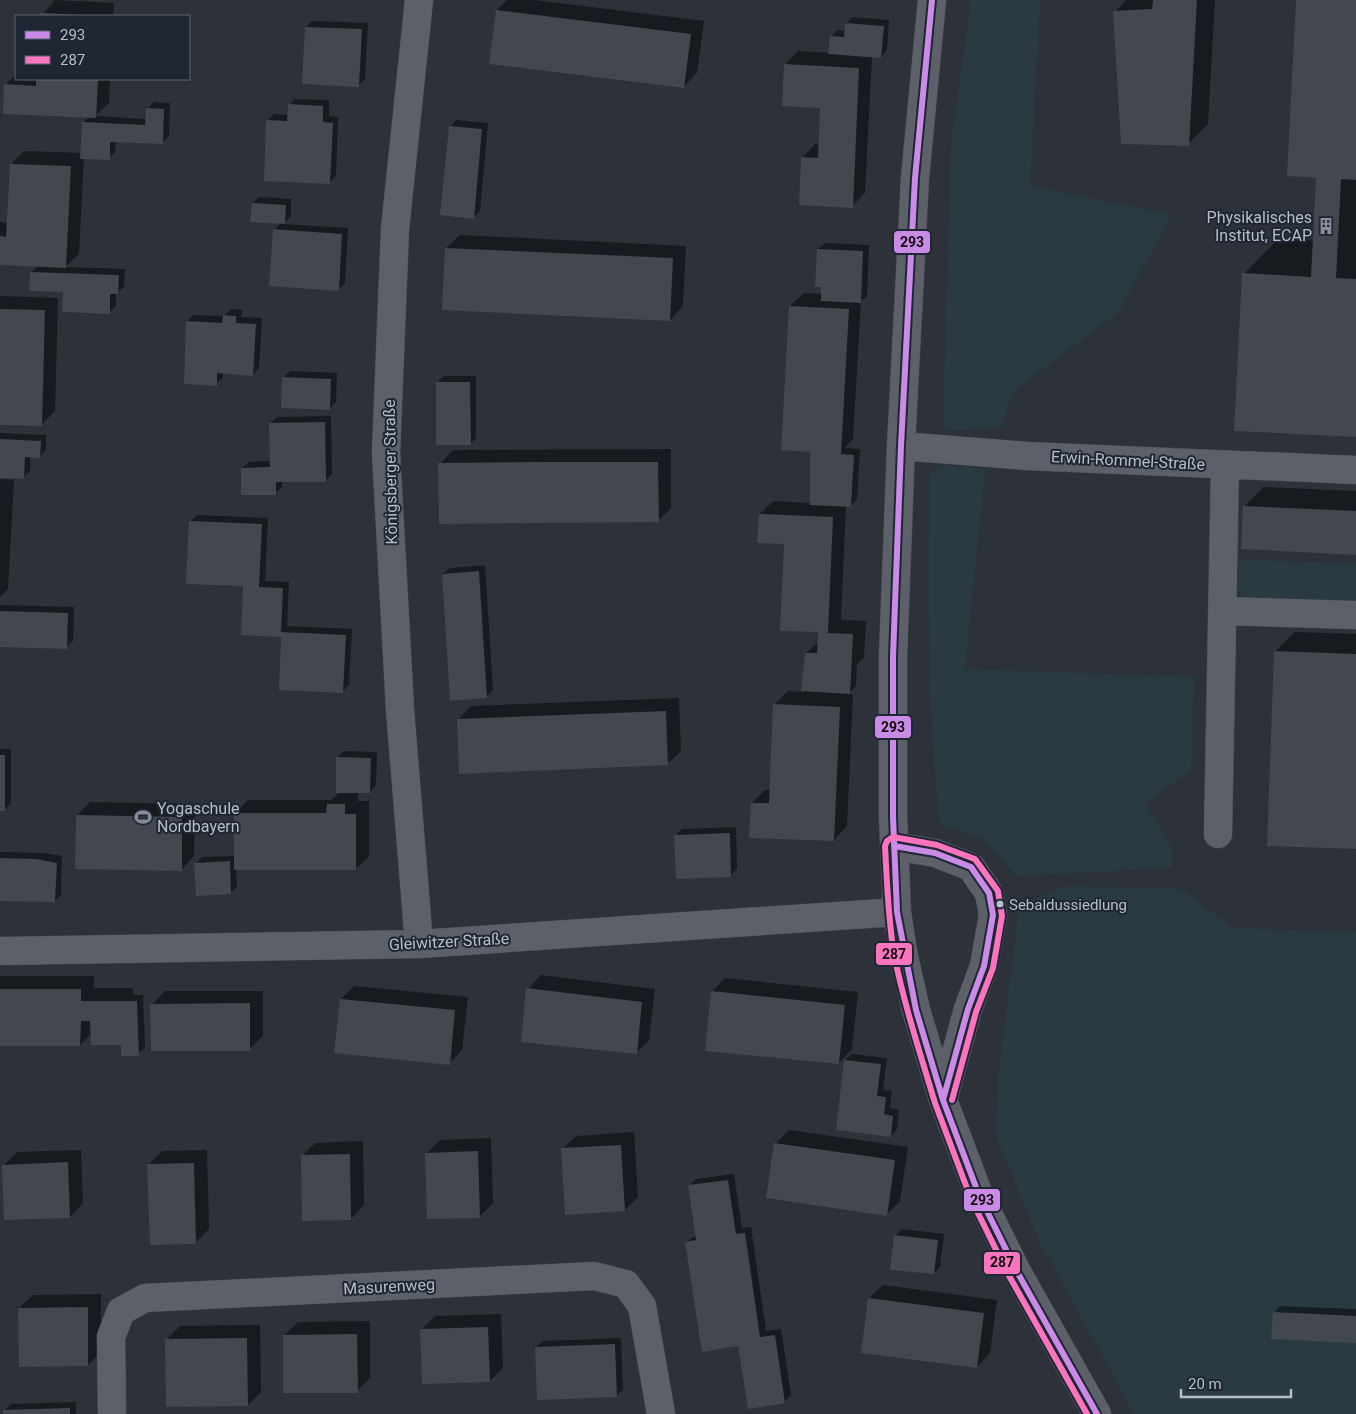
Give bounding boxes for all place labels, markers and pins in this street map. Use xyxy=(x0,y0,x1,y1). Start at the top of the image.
place label: Physikalisches Institut, ECAP xyxy=(1207,208,1312,245)
building icon: Physikalisches Institut, ECAP xyxy=(1316,216,1336,236)
place label: Yogaschule Nordbayern xyxy=(157,799,240,836)
sports icon: Yogaschule Nordbayern xyxy=(133,807,153,827)
place label: Sebaldussiedlung xyxy=(1009,896,1127,914)
marker: Sebaldussiedlung xyxy=(995,899,1005,909)

